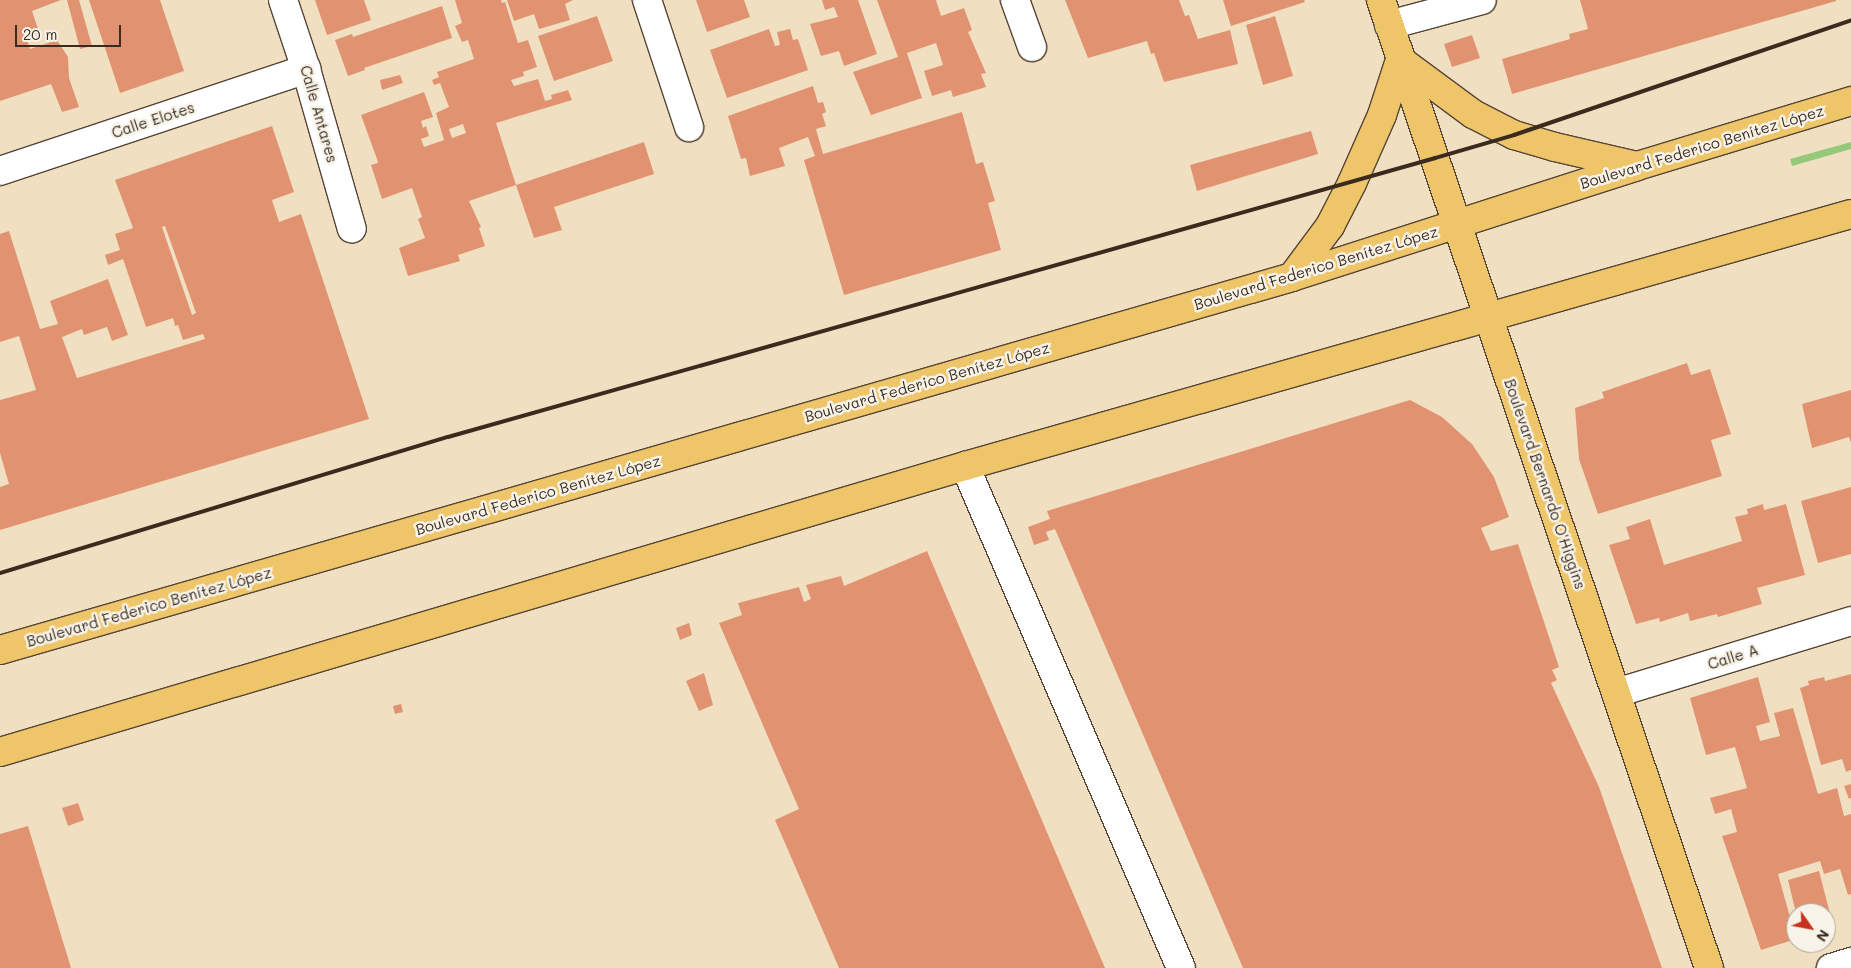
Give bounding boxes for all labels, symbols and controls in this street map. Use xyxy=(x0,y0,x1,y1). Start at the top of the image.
scale bar xyxy=(18,15,124,47)
text: 20 m xyxy=(23,24,57,44)
street label: Calle Antares xyxy=(297,63,341,165)
street label: Calle Elotes xyxy=(109,98,197,142)
street label: Boulevard Federico Benítez López xyxy=(1578,101,1826,193)
street label: Boulevard Federico Benítez López xyxy=(1192,222,1440,314)
street label: Boulevard Federico Benítez López xyxy=(802,338,1052,426)
street label: Boulevard Bernardo O'Higgins xyxy=(1500,377,1590,591)
street label: Boulevard Federico Benítez López xyxy=(413,451,663,539)
street label: Boulevard Federico Benítez López xyxy=(24,563,274,651)
street label: Calle A xyxy=(1705,641,1761,673)
north arrow xyxy=(1786,903,1836,953)
text: N xyxy=(1812,926,1834,946)

